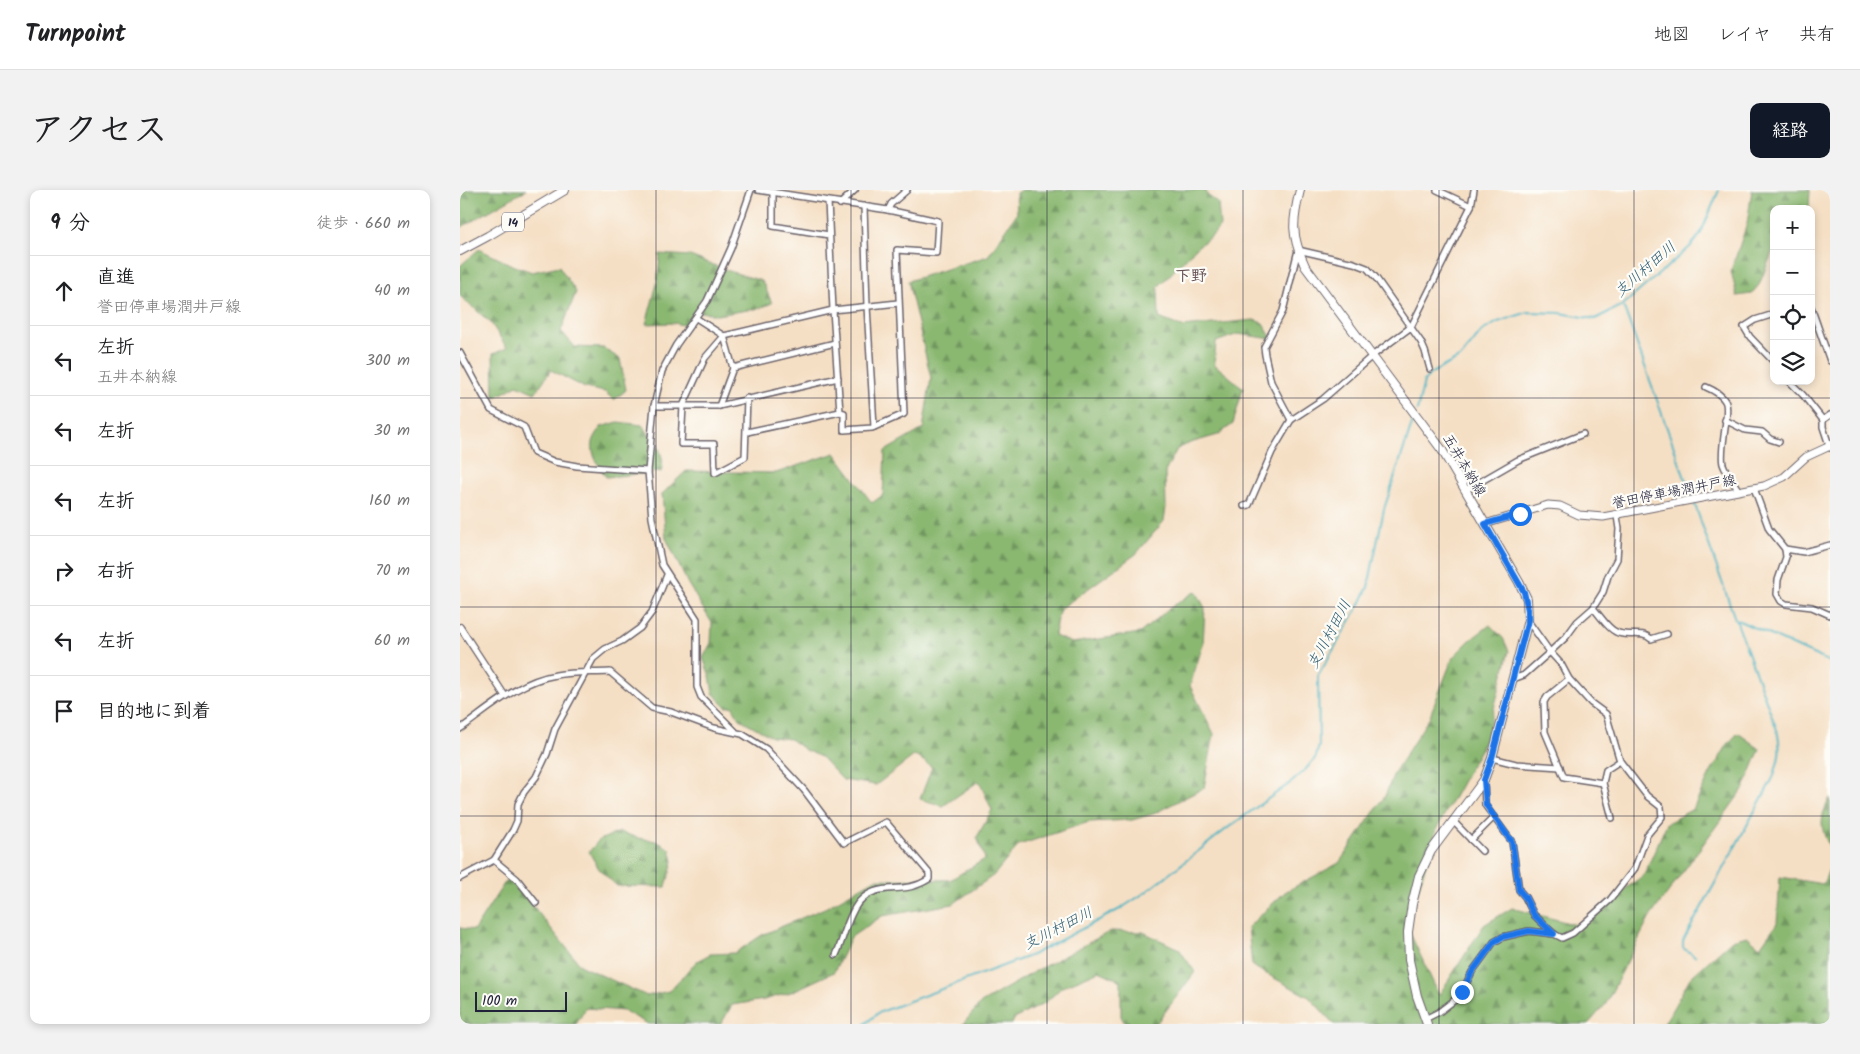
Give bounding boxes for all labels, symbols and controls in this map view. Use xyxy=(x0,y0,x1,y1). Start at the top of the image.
text: Turnpoint xyxy=(25,15,126,54)
text: 地図 xyxy=(1654,21,1690,50)
text: レイヤ xyxy=(1718,21,1771,50)
text: 共有 xyxy=(1799,21,1835,50)
button: 経路 xyxy=(1750,103,1830,158)
text: アクセス xyxy=(30,104,168,160)
map controls xyxy=(1770,205,1815,385)
button: + xyxy=(1770,205,1815,250)
text: 9 分 xyxy=(50,207,90,240)
text: 徒歩 · 660 m xyxy=(316,211,410,236)
road number: 14 xyxy=(502,212,524,232)
water label: 支川村田川 xyxy=(1609,236,1682,303)
button: − xyxy=(1770,250,1815,295)
text: 直進 xyxy=(97,263,135,293)
district label: 下野 xyxy=(1175,264,1207,289)
icon: ahead xyxy=(50,277,78,305)
text: 40 m xyxy=(374,278,410,303)
text: 誉田停車場潤井戸線 xyxy=(97,295,241,320)
button: locate xyxy=(1770,295,1815,340)
text: 左折 xyxy=(97,333,135,363)
button: layers xyxy=(1770,340,1815,385)
icon: left xyxy=(50,347,78,375)
text: 300 m xyxy=(366,348,410,373)
text: 五井本納線 xyxy=(97,365,177,390)
icon: left xyxy=(50,417,78,445)
text: 左折 xyxy=(97,417,135,447)
text: 30 m xyxy=(374,418,410,443)
street label: 五井本納線 xyxy=(1437,430,1492,501)
street label: 誉田停車場潤井戸線 xyxy=(1610,469,1738,515)
icon: left xyxy=(50,487,78,515)
text: 左折 xyxy=(97,487,135,517)
text: 160 m xyxy=(369,488,410,513)
route start xyxy=(1509,503,1532,526)
icon: right xyxy=(50,557,78,585)
text: 右折 xyxy=(97,557,135,587)
text: 70 m xyxy=(375,558,410,583)
water label: 支川村田川 xyxy=(1302,596,1358,673)
icon: left xyxy=(50,627,78,655)
text: 左折 xyxy=(97,627,135,657)
text: 60 m xyxy=(374,628,410,653)
icon: arrive xyxy=(50,697,78,725)
text: 目的地に到着 xyxy=(97,697,211,727)
water label: 支川村田川 xyxy=(1020,901,1097,957)
route end xyxy=(1451,981,1474,1004)
scale bar xyxy=(475,989,568,1012)
text: 100 m xyxy=(482,990,517,1012)

